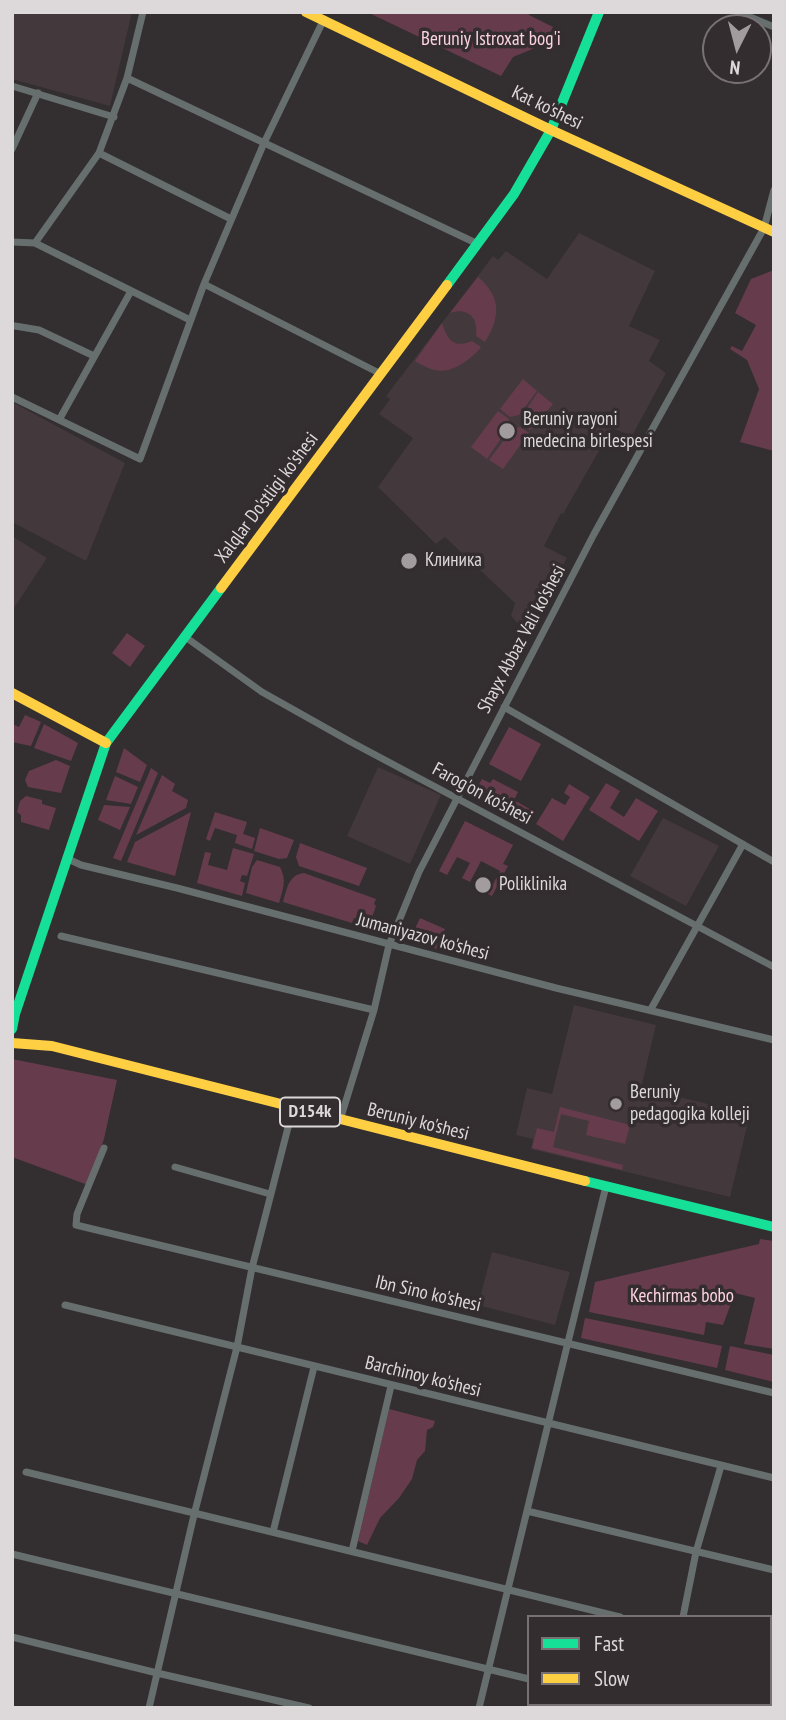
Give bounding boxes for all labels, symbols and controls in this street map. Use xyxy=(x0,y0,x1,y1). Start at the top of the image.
north arrow xyxy=(702,14,772,84)
park label: Beruniy Istroxat bog'i xyxy=(421,29,561,51)
text: N xyxy=(729,55,741,80)
street label: Kat ko'shesi xyxy=(508,81,586,135)
place label: Beruniy rayoni medecina birlespesi xyxy=(523,409,653,453)
marker: Beruniy rayoni medecina birlespesi xyxy=(497,421,517,441)
street label: Xalqlar Do'stligi ko'shesi xyxy=(211,428,323,568)
place label: Клиника xyxy=(425,550,482,572)
marker: Клиника xyxy=(399,551,419,571)
street label: Shayx Abbaz Vali ko'shesi xyxy=(473,561,571,717)
street label: Farog'on ko'shesi xyxy=(428,758,536,830)
place label: Poliklinika xyxy=(499,874,567,896)
marker: Poliklinika xyxy=(473,875,493,895)
street label: Jumaniyazov ko'shesi xyxy=(354,908,492,966)
place label: Beruniy pedagogika kolleji xyxy=(630,1082,750,1126)
marker: Beruniy pedagogika kolleji xyxy=(608,1096,624,1112)
road number: D154k xyxy=(280,1098,340,1126)
street label: Beruniy ko'shesi xyxy=(365,1098,471,1146)
street label: Ibn Sino ko'shesi xyxy=(373,1271,483,1317)
park label: Kechirmas bobo xyxy=(630,1286,734,1308)
street label: Barchinoy ko'shesi xyxy=(363,1352,483,1402)
legend xyxy=(527,1615,772,1706)
text: Fast xyxy=(594,1630,624,1657)
text: Slow xyxy=(594,1665,629,1692)

